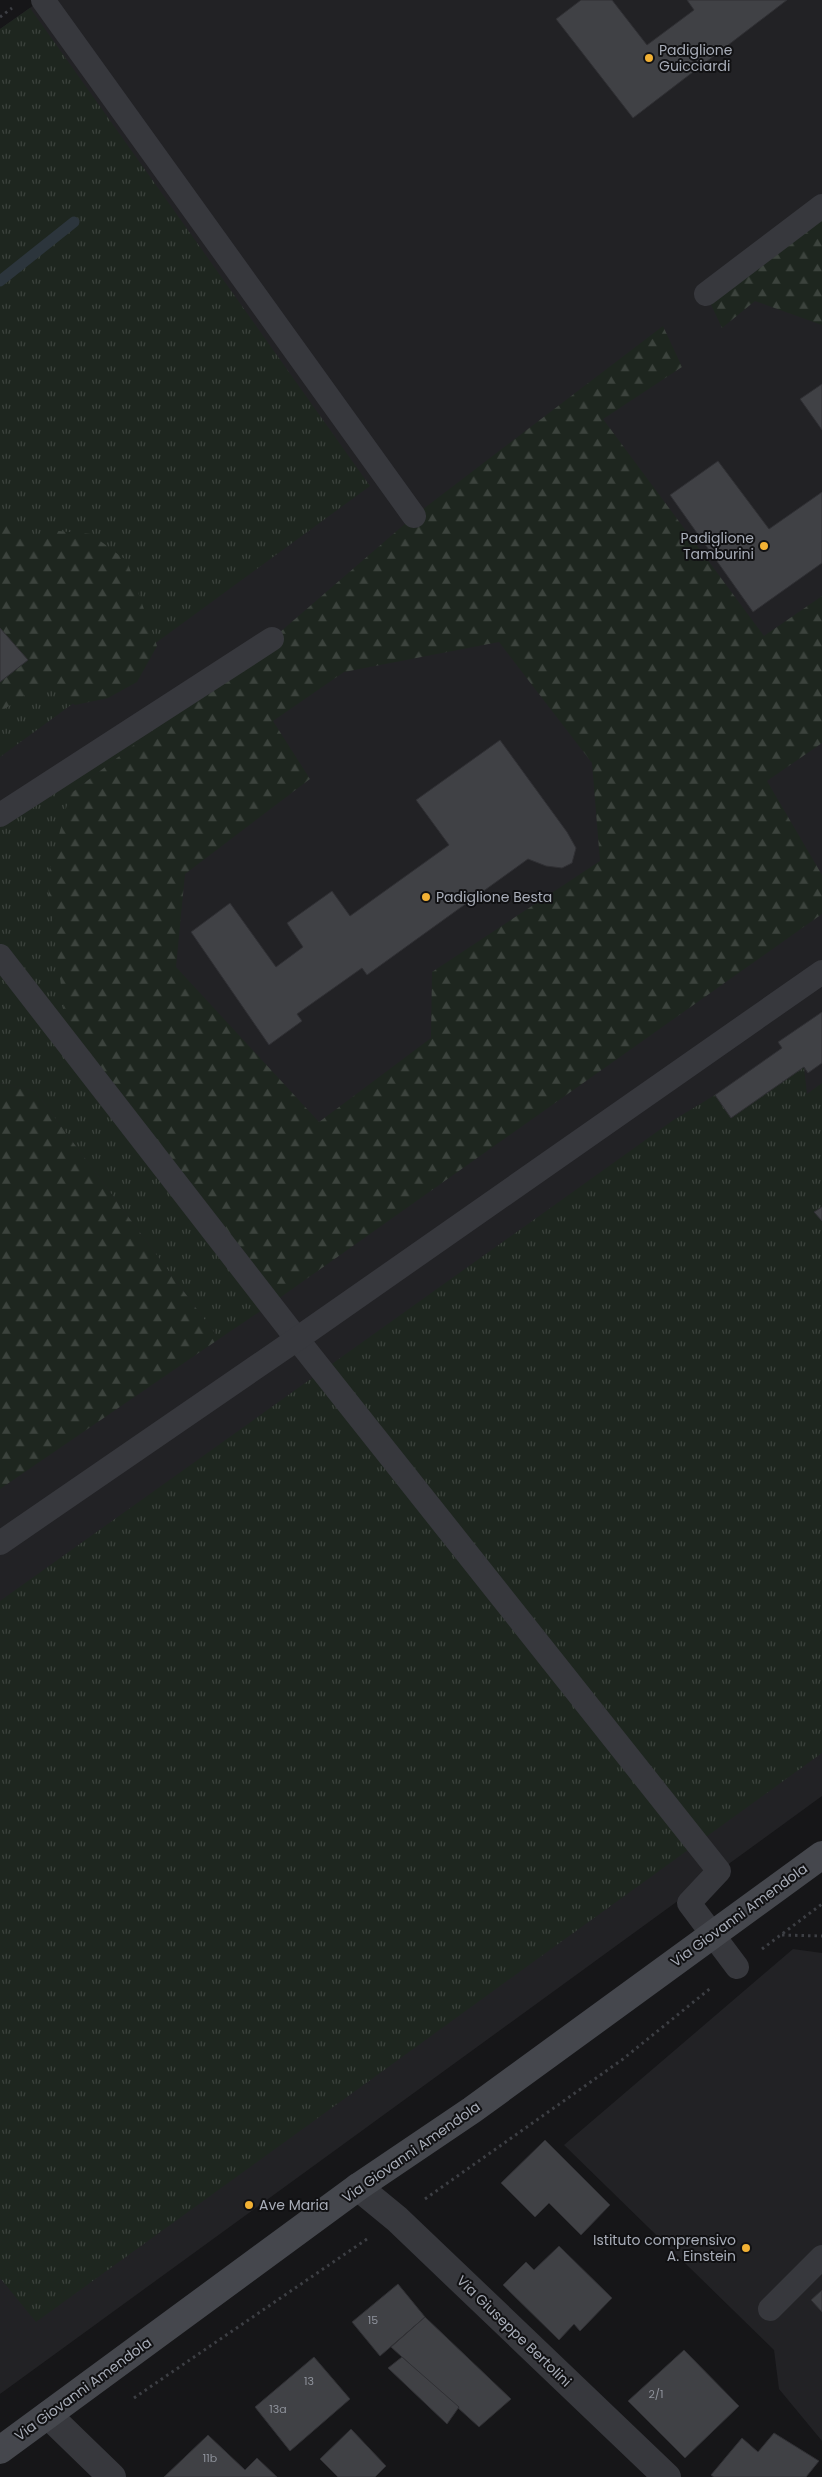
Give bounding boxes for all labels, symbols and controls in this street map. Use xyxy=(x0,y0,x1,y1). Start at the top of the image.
place label: Padiglione Guicciardi xyxy=(659,40,733,76)
marker: Padiglione Guicciardi xyxy=(643,52,655,64)
place label: Padiglione Tamburini xyxy=(681,528,754,564)
marker: Padiglione Tamburini xyxy=(758,540,770,552)
place label: Padiglione Besta xyxy=(436,887,552,907)
marker: Padiglione Besta xyxy=(420,891,432,903)
street label: Via Giovanni Amendola xyxy=(667,1859,811,1971)
street label: Via Giovanni Amendola xyxy=(338,2097,484,2207)
place label: Ave Maria xyxy=(259,2195,328,2215)
marker: Ave Maria xyxy=(243,2199,255,2211)
place label: Istituto comprensivo A. Einstein xyxy=(593,2230,736,2266)
marker: Istituto comprensivo A. Einstein xyxy=(740,2242,752,2254)
street label: Via Giuseppe Bertolini xyxy=(452,2271,576,2391)
house number: 15 xyxy=(368,2312,378,2328)
street label: Via Giovanni Amendola xyxy=(11,2333,155,2445)
house number: 13 xyxy=(304,2373,314,2389)
house number: 2/1 xyxy=(648,2386,664,2402)
house number: 13a xyxy=(269,2401,287,2417)
house number: 11b xyxy=(203,2450,217,2466)

